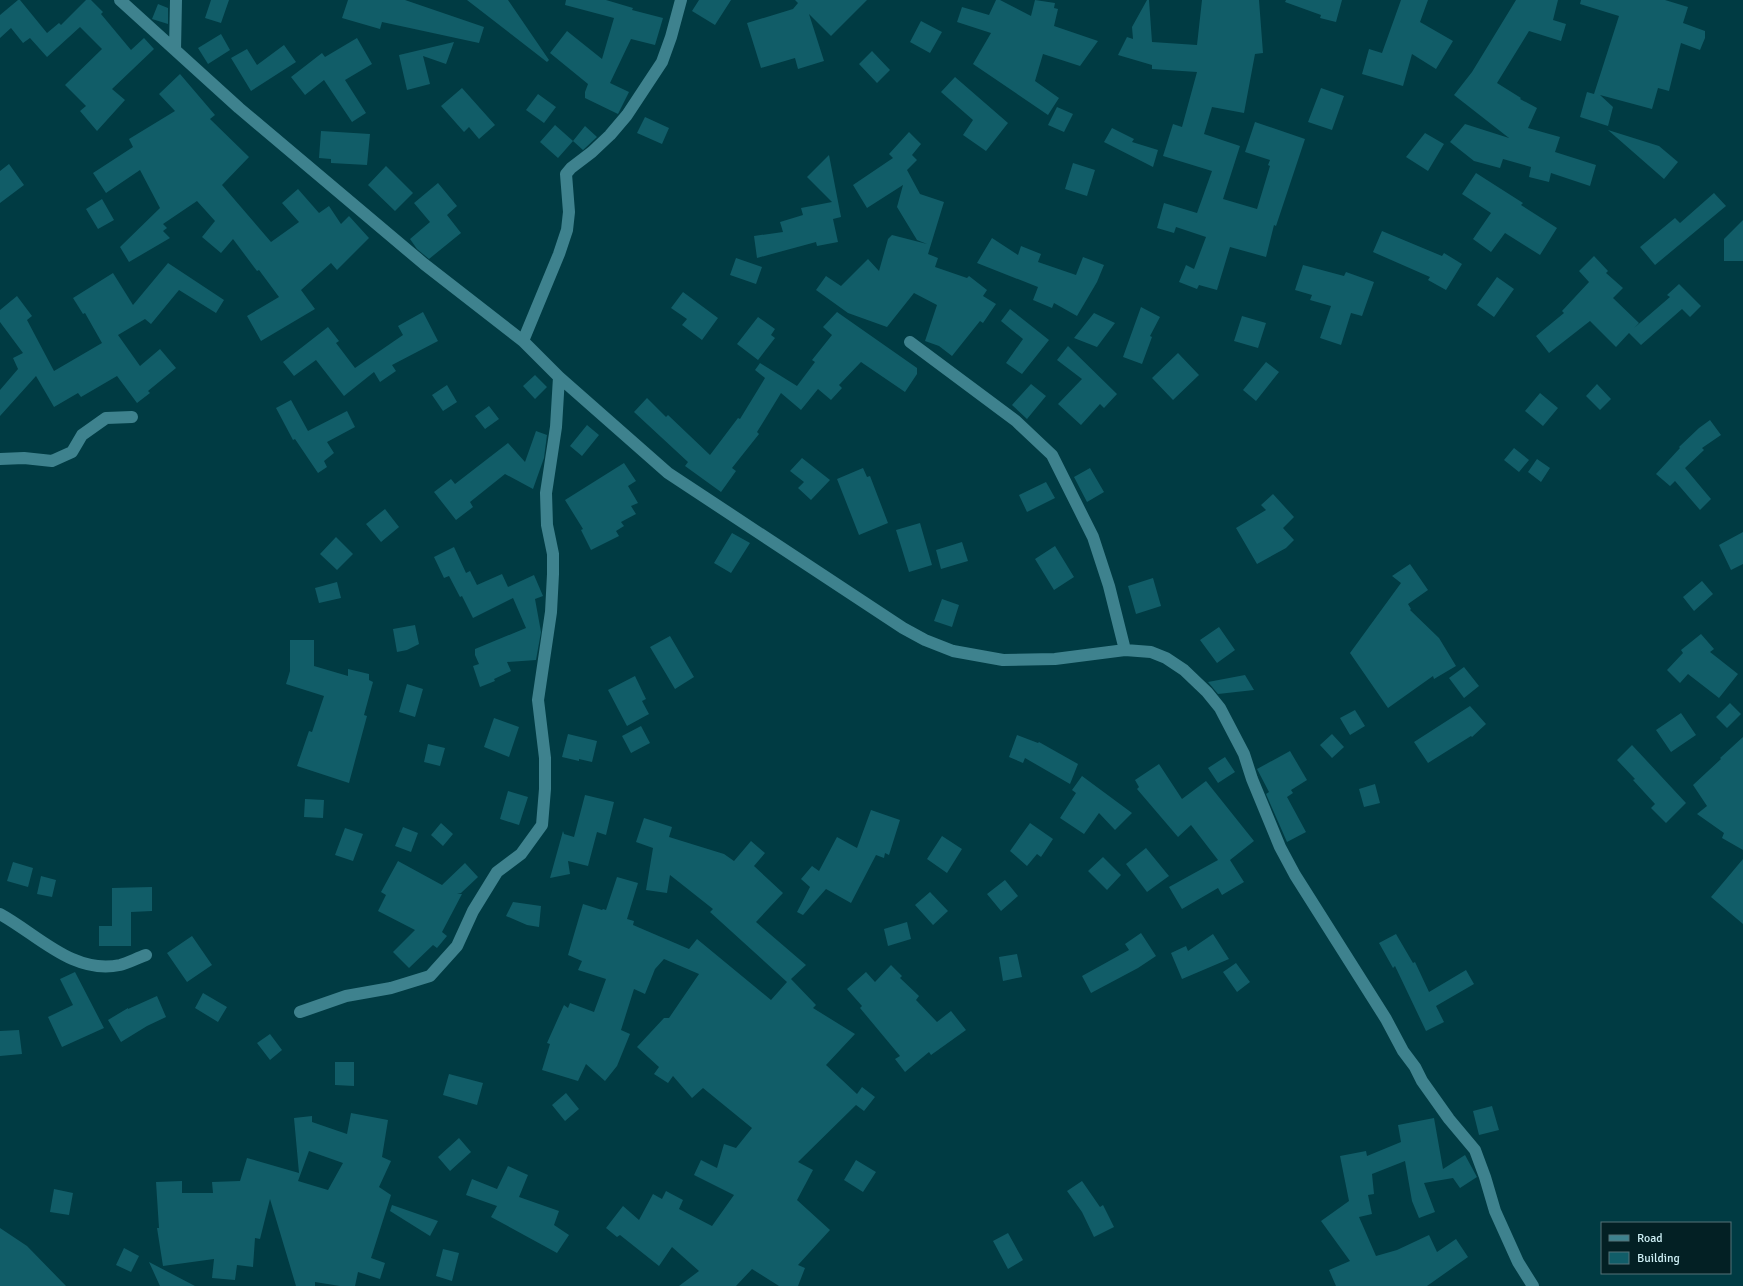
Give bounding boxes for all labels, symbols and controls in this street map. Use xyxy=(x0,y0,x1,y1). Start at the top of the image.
legend xyxy=(1601,1222,1731,1274)
text: Road xyxy=(1637,1231,1663,1246)
text: Building xyxy=(1637,1251,1680,1266)

